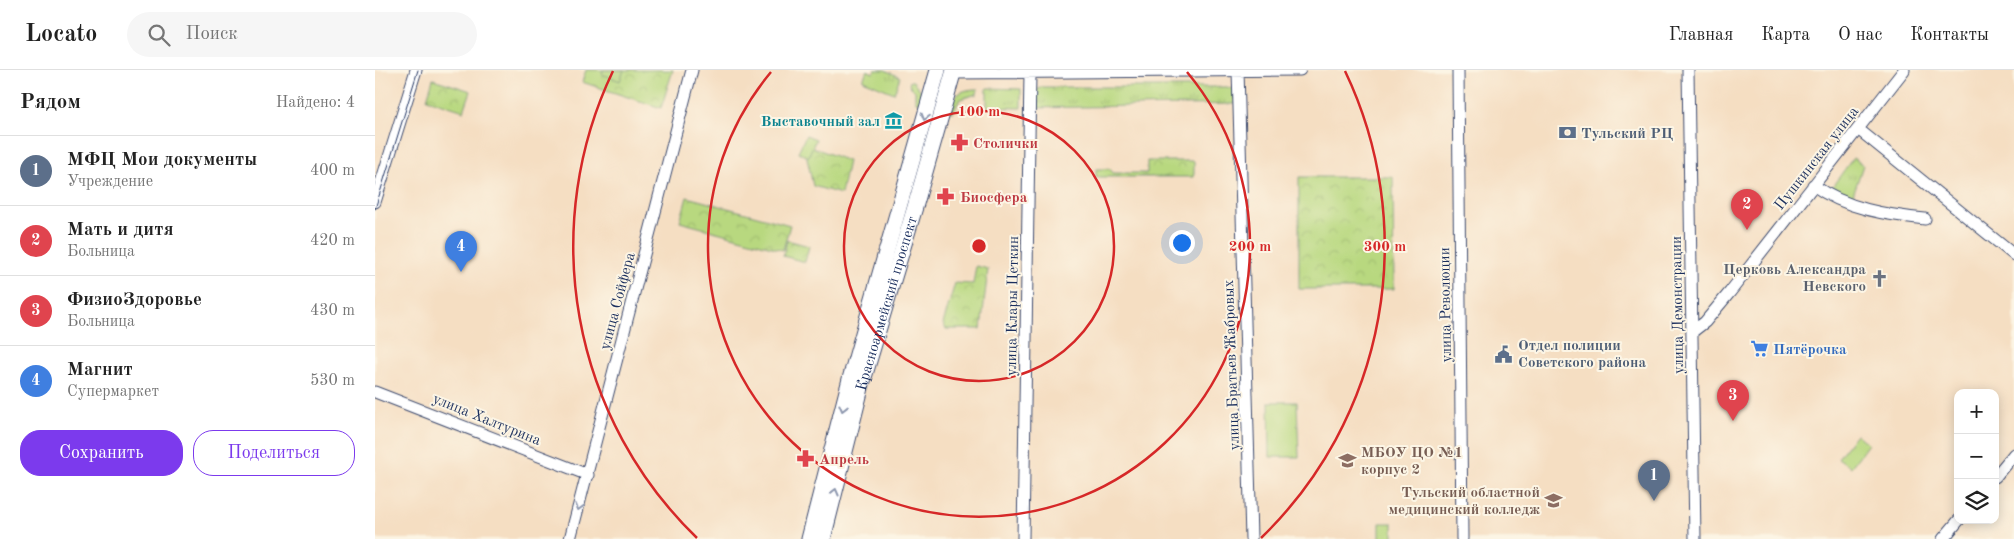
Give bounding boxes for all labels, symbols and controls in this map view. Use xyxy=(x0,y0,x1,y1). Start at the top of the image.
search box xyxy=(127,12,477,57)
icon: search xyxy=(145,21,173,49)
text: Locato xyxy=(25,23,97,47)
text: Поиск xyxy=(185,25,238,44)
text: Главная xyxy=(1669,26,1733,44)
text: Карта xyxy=(1761,26,1810,44)
text: О нас xyxy=(1838,26,1882,44)
text: Контакты xyxy=(1910,26,1989,44)
text: Рядом xyxy=(20,92,81,113)
text: Найдено: 4 xyxy=(276,95,355,111)
street label: Пушкинская улица xyxy=(1772,104,1863,214)
text: 100 m xyxy=(958,105,1000,120)
museum icon: Выставочный зал xyxy=(884,111,904,131)
one-way arrow xyxy=(920,113,930,121)
place label: Выставочный зал xyxy=(761,115,880,130)
bank icon: Тульский РЦ xyxy=(1557,123,1577,143)
place label: Тульский РЦ xyxy=(1581,127,1673,142)
pharmacy icon: Столички xyxy=(949,133,969,153)
place label: Столички xyxy=(973,137,1038,152)
text: МФЦ Мои документы xyxy=(67,151,257,170)
text: 1 xyxy=(31,163,41,179)
text: 400 m xyxy=(310,163,355,179)
text: Учреждение xyxy=(67,174,153,190)
pharmacy icon: Биосфера xyxy=(936,187,956,207)
pin: 2 xyxy=(1731,189,1763,230)
place label: Биосфера xyxy=(960,191,1028,206)
street label: Красноармейский проспект xyxy=(855,215,921,393)
text: Мать и дитя xyxy=(67,221,174,240)
your location xyxy=(1169,230,1195,256)
pin: 4 xyxy=(445,231,477,272)
text: 2 xyxy=(31,233,41,249)
text: 420 m xyxy=(310,233,355,249)
street label: улица Клары Цеткин xyxy=(1005,236,1022,376)
street label: улица Демонстрации xyxy=(1670,236,1687,374)
centre of rings xyxy=(970,237,988,255)
text: 200 m xyxy=(1229,240,1271,255)
text: 300 m xyxy=(1364,240,1406,255)
text: Больница xyxy=(67,244,135,260)
street label: улица Революции xyxy=(1438,247,1455,363)
street label: улица Сойфера xyxy=(598,250,639,352)
place label: Церковь Александра Невского xyxy=(1723,263,1866,295)
church icon: Церковь Александра Невского xyxy=(1870,268,1890,288)
street label: улица Братьев Жабровых xyxy=(1222,279,1243,451)
text: ФизиоЗдоровье xyxy=(67,291,202,310)
text: 3 xyxy=(31,303,41,319)
text: 430 m xyxy=(310,303,355,319)
text: Больница xyxy=(67,314,135,330)
place label: Отдел полиции Советского района xyxy=(1518,339,1646,371)
supermarket icon: Пятёрочка xyxy=(1749,339,1769,359)
place label: Пятёрочка xyxy=(1773,343,1847,358)
public building icon: Отдел полиции Советского района xyxy=(1494,344,1514,364)
text: Магнит xyxy=(67,361,133,380)
text: 4 xyxy=(31,373,41,389)
text: 530 m xyxy=(310,373,355,389)
pin: 3 xyxy=(1717,380,1749,421)
text: Супермаркет xyxy=(67,384,159,400)
map controls xyxy=(1954,389,1999,524)
button: + xyxy=(1954,389,1999,434)
street label: улица Халтурина xyxy=(430,392,543,449)
one-way arrow xyxy=(838,404,849,413)
button: Сохранить xyxy=(20,430,183,476)
button: Поделиться xyxy=(193,430,355,476)
button: − xyxy=(1954,434,1999,479)
place label: МБОУ ЦО №1 корпус 2 xyxy=(1361,446,1463,478)
pharmacy icon: Апрель xyxy=(795,449,815,469)
school or university icon: МБОУ ЦО №1 корпус 2 xyxy=(1337,451,1357,471)
place label: Апрель xyxy=(819,453,869,468)
pin: 1 xyxy=(1638,460,1670,501)
button: layers xyxy=(1954,479,1999,524)
place label: Тульский областной медицинский колледж xyxy=(1388,486,1540,518)
one-way arrow xyxy=(829,487,840,496)
school or university icon: Тульский областной медицинский колледж xyxy=(1544,491,1564,511)
one-way arrow xyxy=(574,503,585,511)

